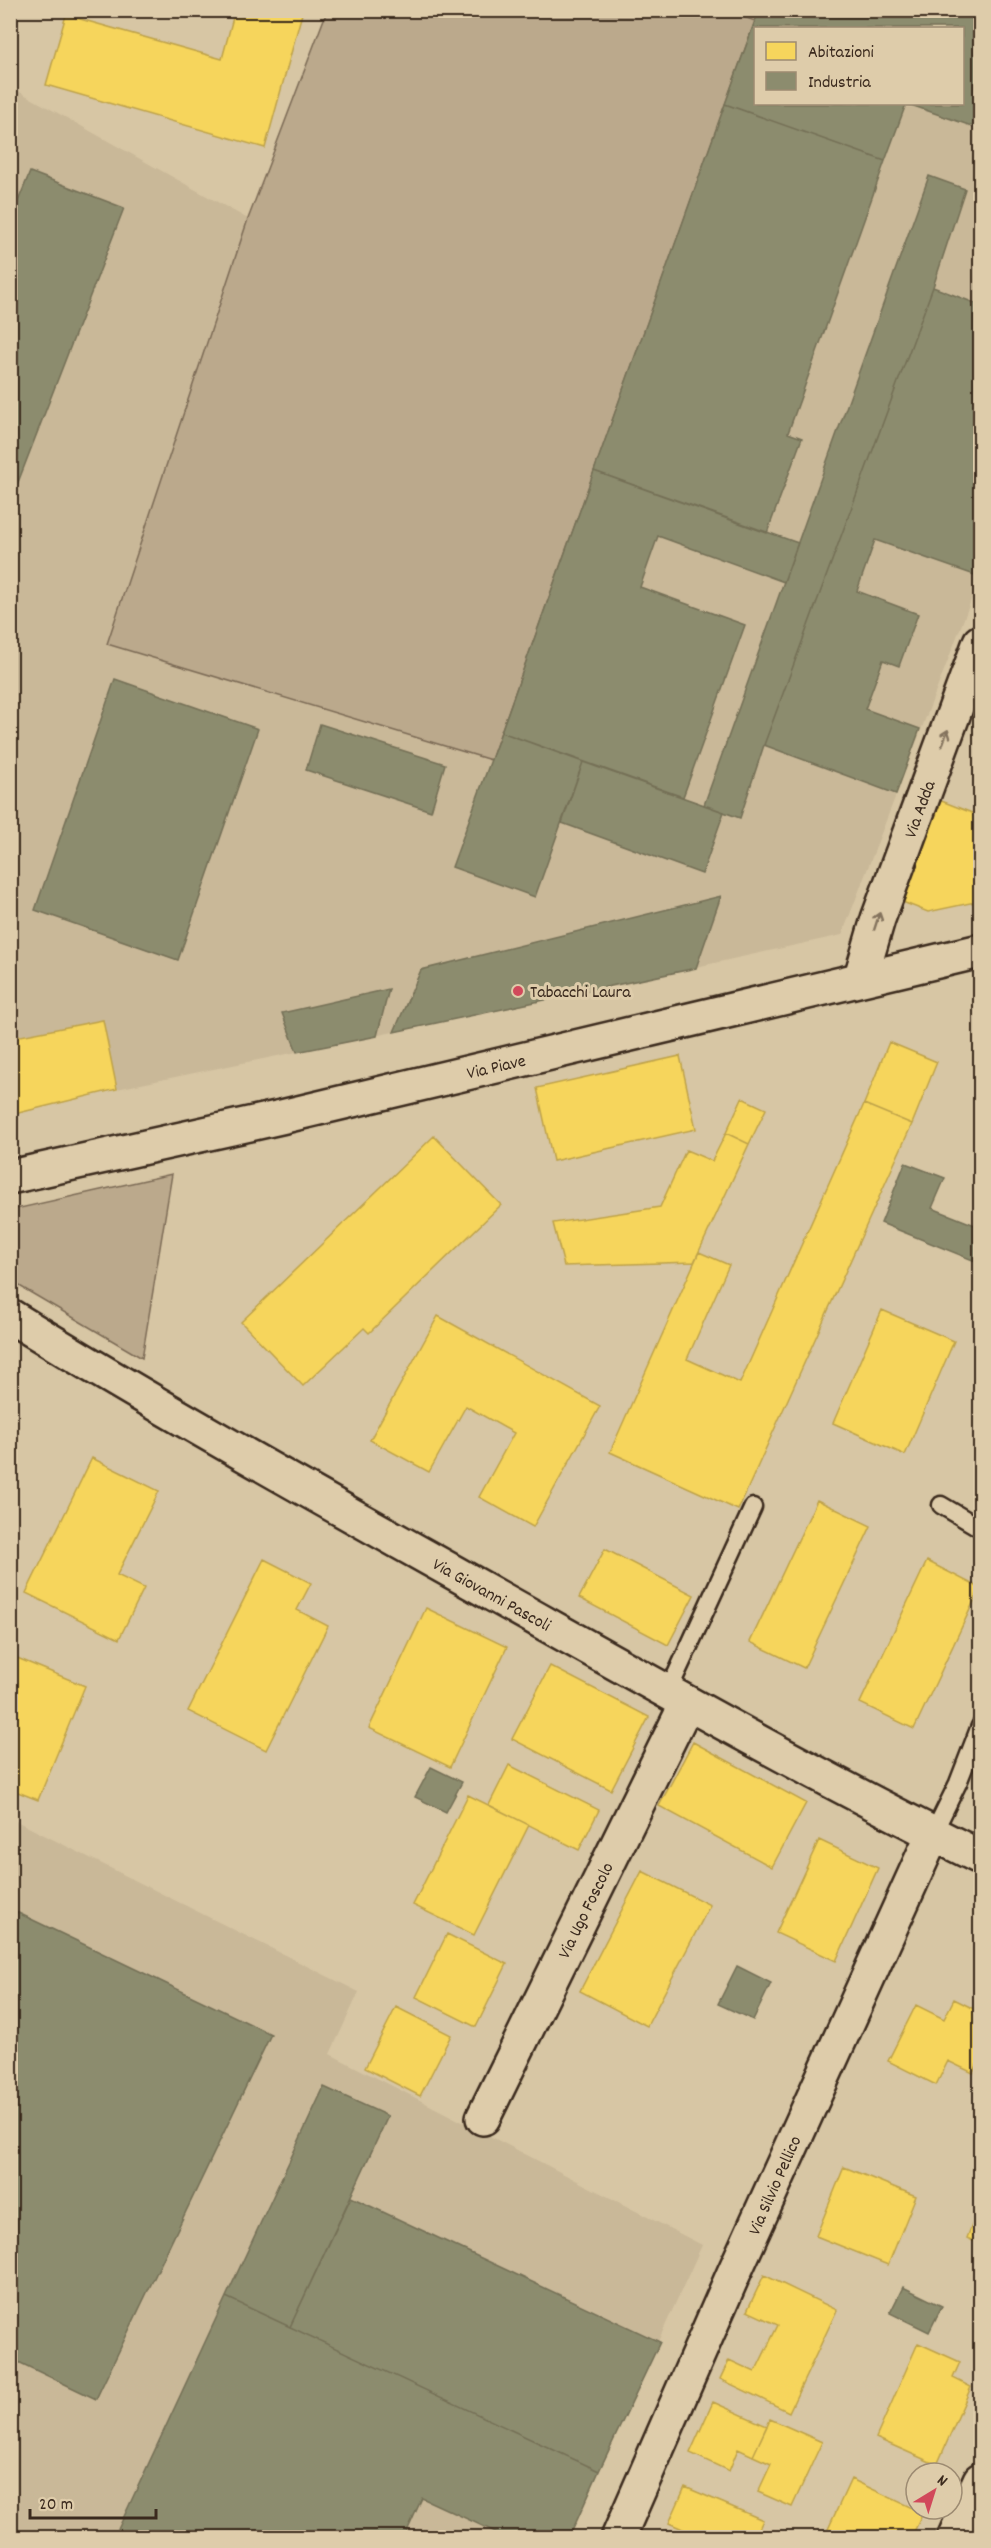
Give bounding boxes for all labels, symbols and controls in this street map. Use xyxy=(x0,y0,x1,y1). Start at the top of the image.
legend xyxy=(754,27,964,105)
text: Abitazioni xyxy=(808,41,874,66)
text: Industria xyxy=(808,71,871,96)
one-way arrow xyxy=(940,729,951,748)
street label: Via Adda xyxy=(899,777,943,842)
one-way arrow xyxy=(873,912,884,931)
place label: Tabacchi Laura xyxy=(530,981,631,1006)
marker: Tabacchi Laura xyxy=(511,984,525,998)
street label: Via Piave xyxy=(465,1050,529,1087)
street label: Via Giovanni Pascoli xyxy=(427,1553,555,1639)
street label: Via Ugo Foscolo xyxy=(553,1859,621,1963)
street label: Via Silvio Pellico xyxy=(743,2132,809,2240)
north arrow xyxy=(904,2461,964,2521)
text: N xyxy=(932,2470,952,2493)
scale bar xyxy=(30,2482,156,2520)
text: 20 m xyxy=(39,2493,73,2518)

